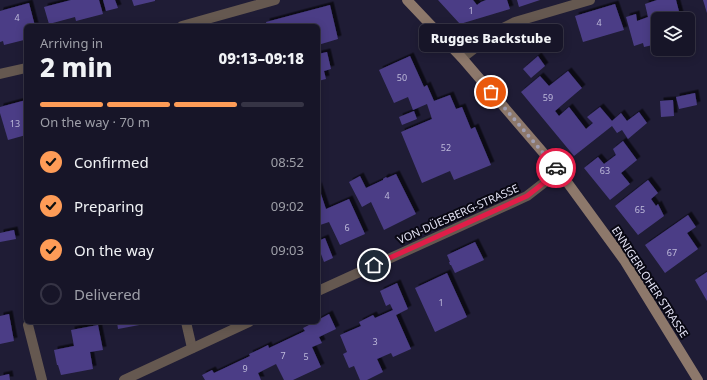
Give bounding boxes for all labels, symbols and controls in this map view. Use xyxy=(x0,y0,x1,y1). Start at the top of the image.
house number: 1 xyxy=(468,4,474,17)
house number: 4 xyxy=(14,11,20,24)
map controls xyxy=(651,12,695,56)
button: layers xyxy=(651,12,695,56)
house number: 4 xyxy=(596,16,602,29)
callout: Rugges Backstube xyxy=(419,24,563,52)
text: Rugges Backstube xyxy=(431,29,551,47)
text: Arriving in xyxy=(40,34,103,52)
text: 09:13–09:18 xyxy=(219,48,304,68)
text: 2 min xyxy=(40,49,113,85)
house number: 50 xyxy=(397,71,407,84)
pin xyxy=(474,75,508,109)
icon: bag xyxy=(480,81,502,103)
house number: 59 xyxy=(543,91,553,104)
text: On the way · 70 m xyxy=(40,113,150,131)
house number: 13 xyxy=(10,117,20,130)
house number: 52 xyxy=(441,141,451,154)
courier xyxy=(536,148,576,188)
icon: check xyxy=(40,151,62,173)
text: Confirmed xyxy=(74,152,149,172)
text: 08:52 xyxy=(271,153,304,171)
icon: car xyxy=(545,157,567,179)
house number: 63 xyxy=(600,164,610,177)
street label: VON-DÜESBERG-STRASSE xyxy=(395,180,521,247)
house number: 4 xyxy=(384,189,390,202)
icon: check xyxy=(40,195,62,217)
text: Preparing xyxy=(74,196,144,216)
text: 09:02 xyxy=(271,197,304,215)
house number: 65 xyxy=(635,203,645,216)
house number: 6 xyxy=(344,221,350,234)
street label: ENNIGERLOHER STRASSE xyxy=(609,223,692,340)
icon: check xyxy=(40,239,62,261)
text: On the way xyxy=(74,240,154,260)
text: 09:03 xyxy=(271,241,304,259)
house number: 67 xyxy=(667,246,677,259)
pin xyxy=(357,248,391,282)
icon: home xyxy=(363,254,385,276)
text: Delivered xyxy=(74,284,141,304)
house number: 1 xyxy=(438,296,444,309)
house number: 3 xyxy=(372,335,378,348)
house number: 7 xyxy=(280,349,286,362)
house number: 5 xyxy=(303,350,309,363)
house number: 9 xyxy=(242,362,248,375)

